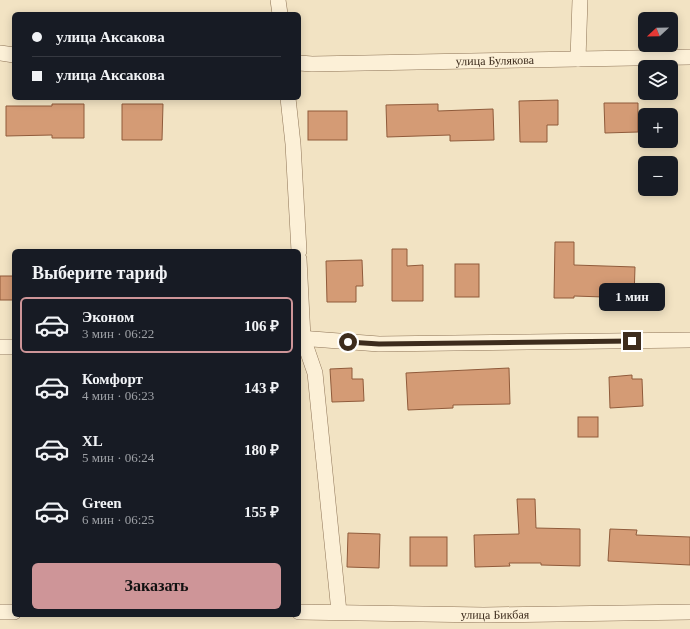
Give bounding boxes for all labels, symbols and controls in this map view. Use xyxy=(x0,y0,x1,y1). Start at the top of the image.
north arrow xyxy=(638,12,678,52)
map controls xyxy=(638,12,678,196)
text: улица Аксакова xyxy=(56,29,165,45)
street label: улица Булякова xyxy=(456,53,535,68)
button: layers xyxy=(638,60,678,100)
text: улица Аксакова xyxy=(56,67,165,83)
button: + xyxy=(638,108,678,148)
button: − xyxy=(638,156,678,196)
text: Выберите тариф xyxy=(32,263,167,283)
callout: 1 мин xyxy=(599,283,665,311)
text: 1 мин xyxy=(615,289,649,304)
icon: car xyxy=(34,307,70,343)
text: Эконом xyxy=(82,309,134,325)
text: 106 ₽ xyxy=(244,318,279,334)
text: 3 мин · 06:22 xyxy=(82,326,154,341)
route end xyxy=(623,332,641,350)
route start xyxy=(339,333,357,351)
icon: car xyxy=(34,369,70,405)
text: Комфорт xyxy=(82,371,143,387)
text: 143 ₽ xyxy=(244,380,279,396)
text: 4 мин · 06:23 xyxy=(82,388,154,403)
icon: car xyxy=(34,431,70,467)
text: XL xyxy=(82,433,103,449)
text: 180 ₽ xyxy=(244,442,279,458)
text: 5 мин · 06:24 xyxy=(82,450,154,465)
icon: car xyxy=(34,493,70,529)
text: Green xyxy=(82,495,122,511)
text: 155 ₽ xyxy=(244,504,279,520)
text: 6 мин · 06:25 xyxy=(82,512,154,527)
button: Заказать xyxy=(32,563,281,609)
street label: улица Бикбая xyxy=(461,607,530,622)

